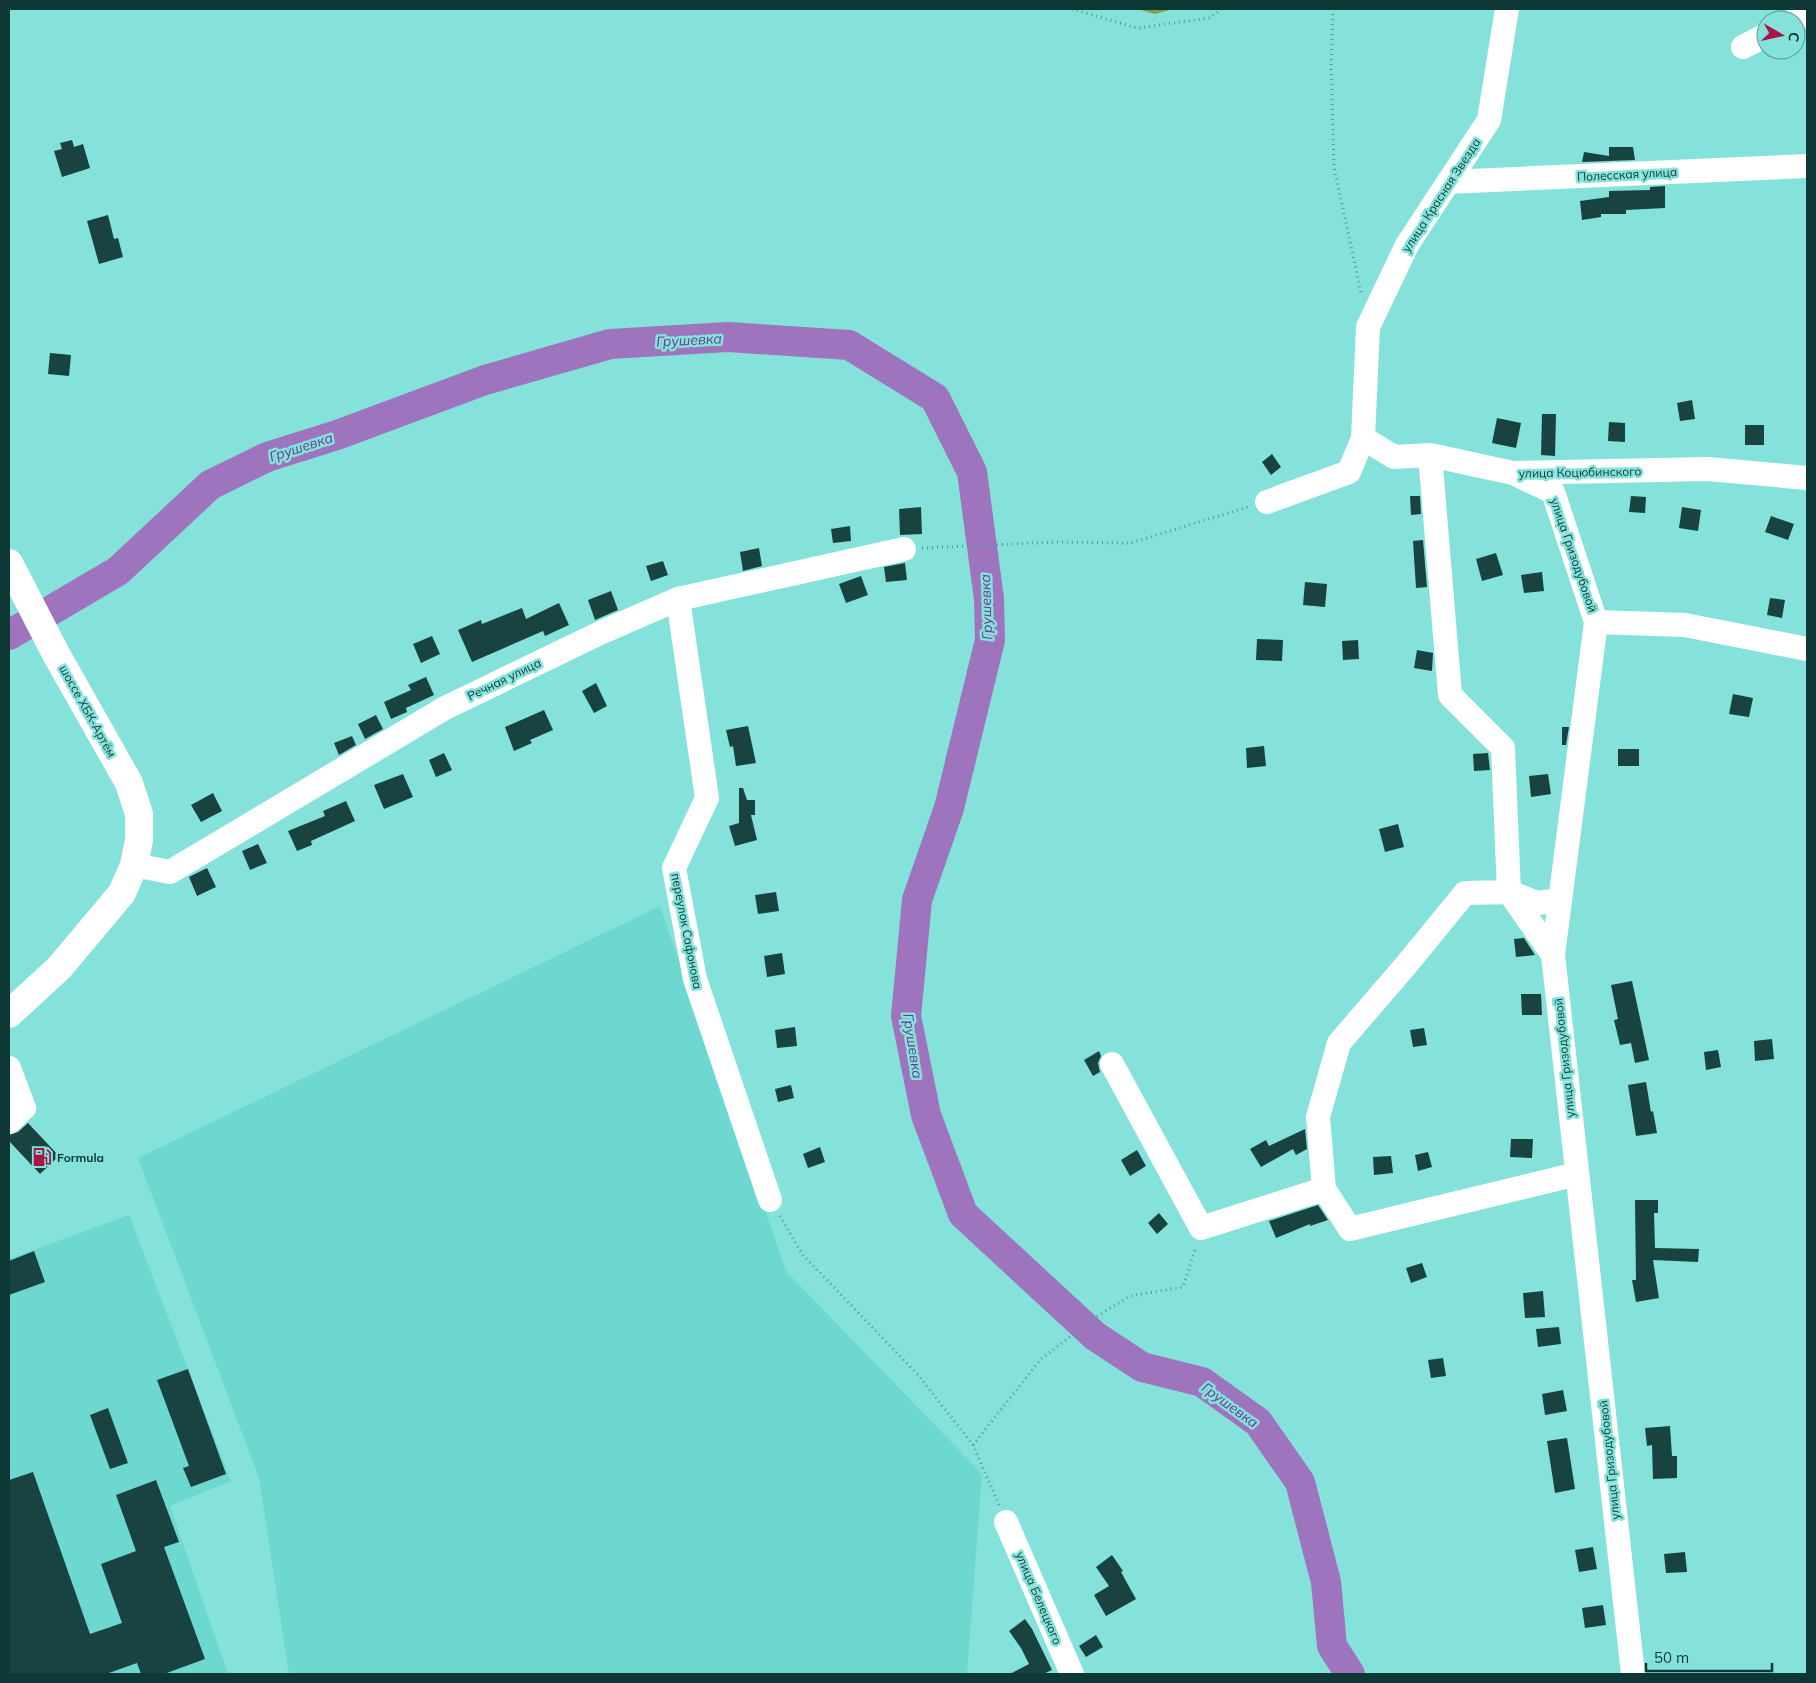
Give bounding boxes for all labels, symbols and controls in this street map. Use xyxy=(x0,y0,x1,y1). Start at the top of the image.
north arrow xyxy=(1756,10,1806,60)
text: С xyxy=(1784,31,1803,43)
street label: улица Красная Звезда xyxy=(1399,135,1483,255)
street label: Полесская улица xyxy=(1577,164,1677,184)
water label: Грушевка xyxy=(656,329,723,351)
water label: Грушевка xyxy=(267,428,335,466)
street label: улица Коцюбинского xyxy=(1518,463,1642,481)
street label: улица Гризодубовой xyxy=(1547,496,1601,614)
water label: Грушевка xyxy=(976,573,996,640)
street label: Речная улица xyxy=(465,655,543,703)
street label: шоссе ХБК-Артём xyxy=(56,662,120,760)
street label: переулок Сафонова xyxy=(668,872,706,990)
street label: улица Гризодубовой xyxy=(1550,998,1578,1118)
water label: Грушевка xyxy=(899,1012,927,1080)
fuel station icon: Formula xyxy=(31,1146,53,1168)
place label: Formula xyxy=(57,1150,104,1165)
water label: Грушевка xyxy=(1198,1378,1262,1432)
street label: улица Гризодубовой xyxy=(1595,1400,1623,1520)
street label: улица Белецкого xyxy=(1013,1549,1065,1647)
scale bar xyxy=(1646,1640,1772,1672)
text: 50 m xyxy=(1654,1648,1689,1667)

